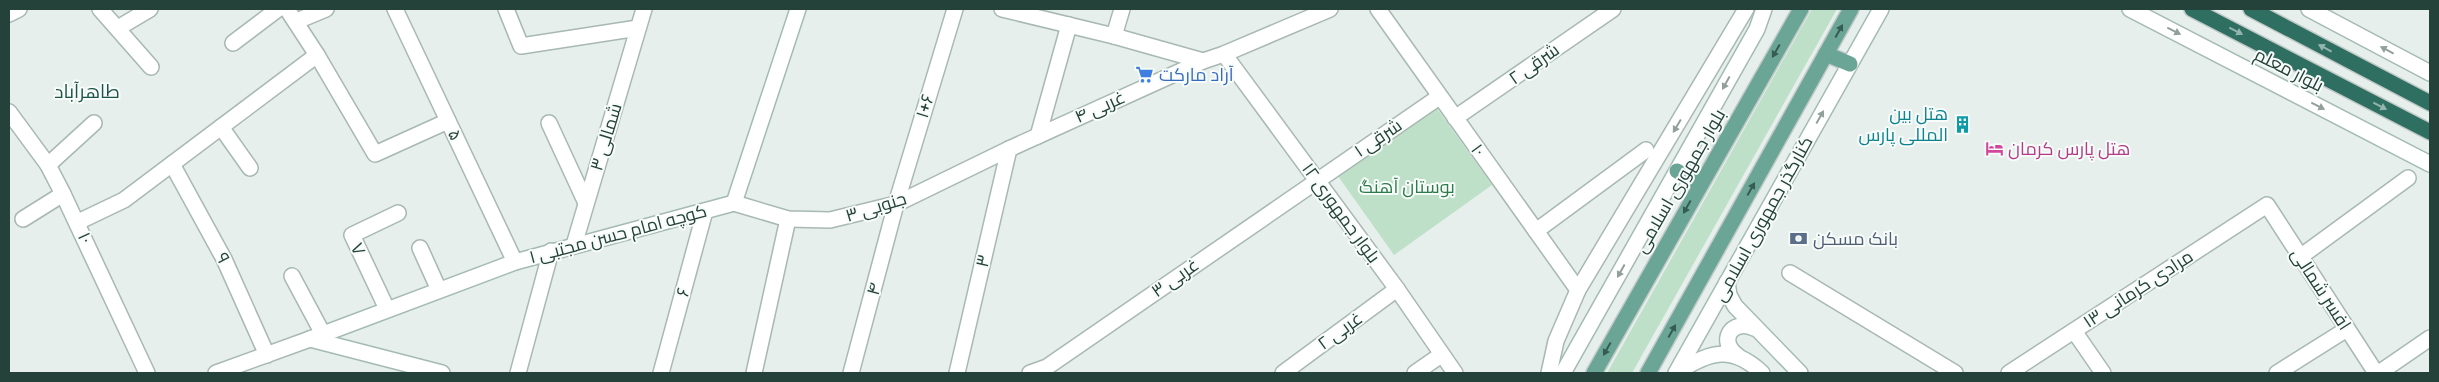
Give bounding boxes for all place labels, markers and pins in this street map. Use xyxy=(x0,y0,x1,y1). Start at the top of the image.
place label: آراد مارکت xyxy=(1159,64,1234,86)
supermarket icon: آراد مارکت xyxy=(1135,65,1155,85)
place label: هتل بین المللی پارس xyxy=(1858,103,1948,147)
building icon: هتل بین المللی پارس xyxy=(1952,114,1972,134)
place label: هتل پارس کرمان xyxy=(2008,138,2130,161)
hotel icon: هتل پارس کرمان xyxy=(1984,139,2004,159)
place label: بانک مسکن xyxy=(1813,228,1898,250)
bank icon: بانک مسکن xyxy=(1789,229,1809,249)

